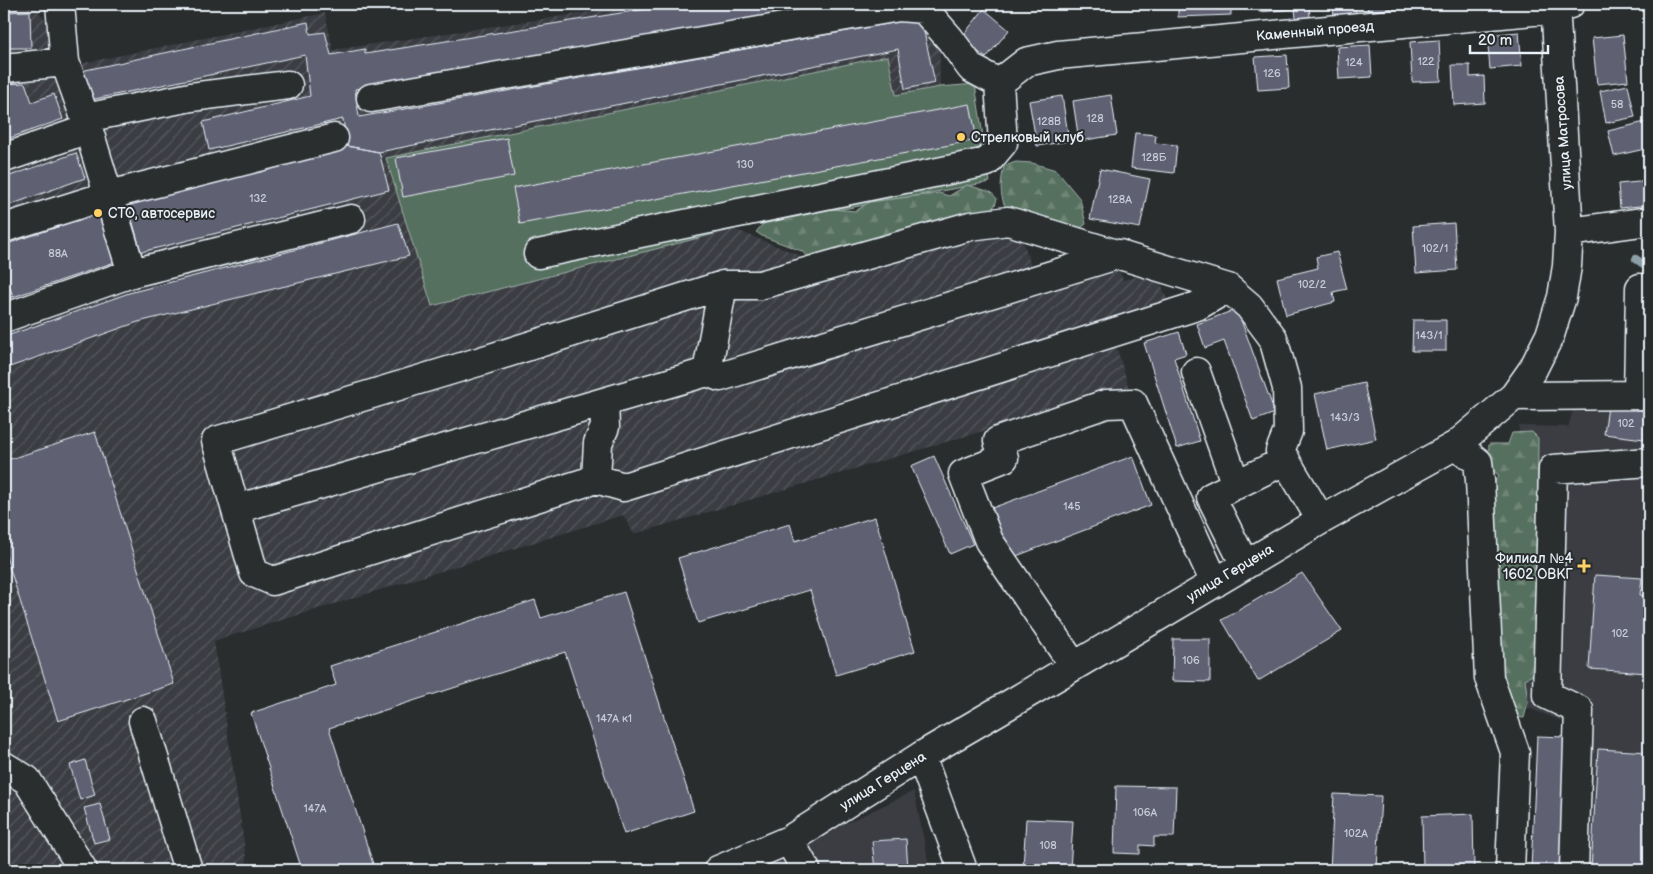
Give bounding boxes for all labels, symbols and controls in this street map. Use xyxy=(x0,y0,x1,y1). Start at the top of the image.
street label: Каменный проезд xyxy=(1255,17,1375,45)
scale bar xyxy=(1470,22,1548,54)
text: 20 m xyxy=(1478,31,1512,50)
house number: 122 xyxy=(1417,55,1435,68)
house number: 124 xyxy=(1345,56,1363,69)
house number: 126 xyxy=(1263,67,1281,80)
street label: улица Матросова xyxy=(1550,75,1575,190)
house number: 58 xyxy=(1611,98,1623,111)
house number: 128 xyxy=(1086,112,1104,125)
house number: 128В xyxy=(1037,115,1061,128)
place label: Стрелковый клуб xyxy=(971,129,1084,146)
marker: Стрелковый клуб xyxy=(955,131,967,143)
house number: 128Б xyxy=(1142,151,1167,164)
house number: 130 xyxy=(736,158,754,171)
house number: 132 xyxy=(249,192,267,205)
house number: 128А xyxy=(1108,193,1132,206)
place label: СТО, автосервис xyxy=(108,205,215,222)
marker: СТО, автосервис xyxy=(92,207,104,219)
house number: 102/1 xyxy=(1422,242,1448,255)
house number: 88А xyxy=(48,247,68,260)
house number: 102/2 xyxy=(1298,278,1327,291)
house number: 143/1 xyxy=(1416,329,1442,342)
house number: 143/3 xyxy=(1330,411,1360,424)
house number: 102 xyxy=(1617,417,1635,430)
house number: 145 xyxy=(1063,500,1081,513)
street label: улица Герцена xyxy=(1184,540,1277,606)
place label: Филиал №4 1602 ОВКГ xyxy=(1495,550,1573,583)
marker: Филиал №4 1602 ОВКГ xyxy=(1577,559,1591,573)
house number: 102 xyxy=(1611,627,1629,640)
house number: 106 xyxy=(1182,654,1200,667)
house number: 147А к1 xyxy=(596,712,632,725)
street label: улица Герцена xyxy=(837,747,930,814)
house number: 147А xyxy=(303,802,327,815)
house number: 106А xyxy=(1133,806,1157,819)
house number: 102А xyxy=(1344,827,1368,840)
house number: 108 xyxy=(1039,839,1057,852)

